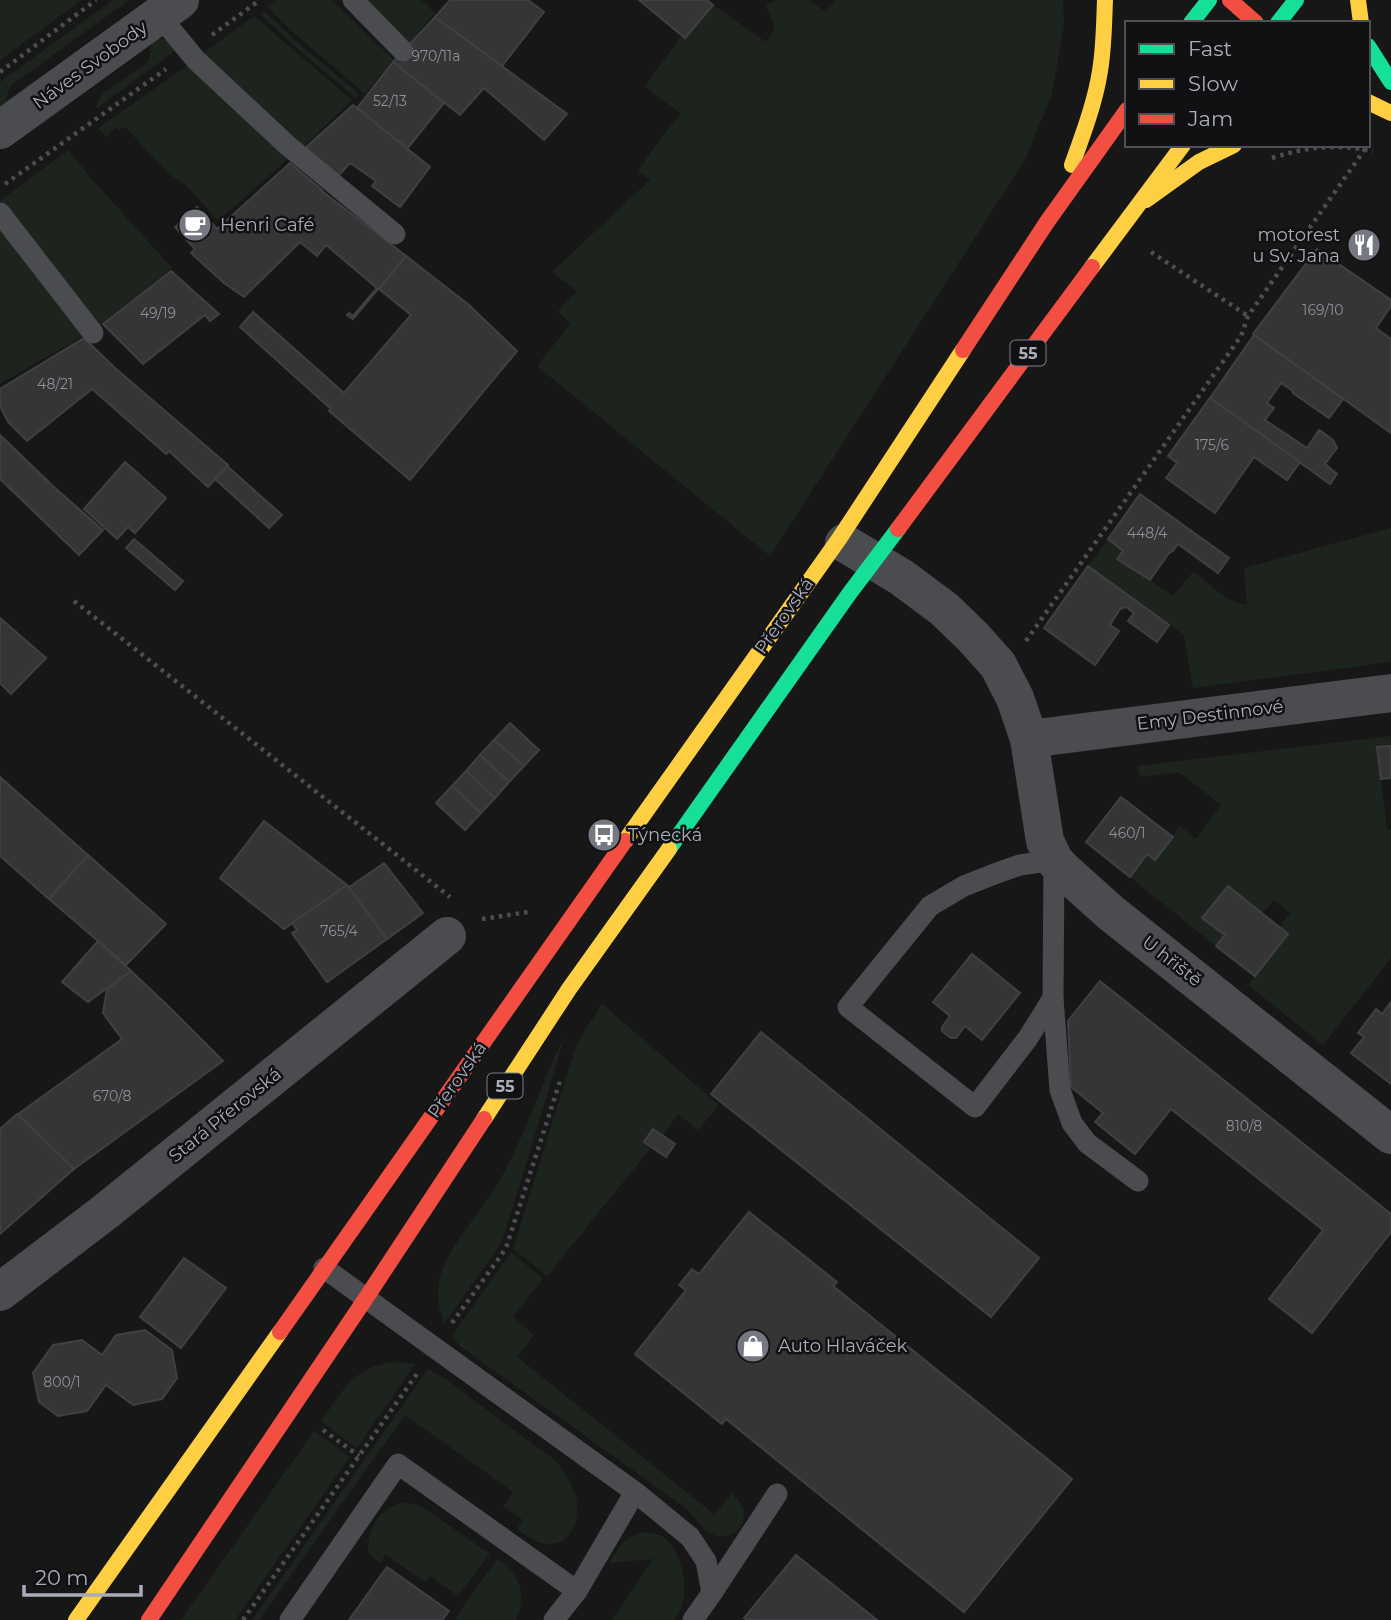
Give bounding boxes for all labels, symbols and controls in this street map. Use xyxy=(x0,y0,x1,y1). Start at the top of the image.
street label: Náves Svobody xyxy=(29,16,152,114)
legend xyxy=(1125,21,1370,147)
text: Fast xyxy=(1188,36,1232,61)
house number: 970/11a xyxy=(412,47,460,65)
text: Slow xyxy=(1188,71,1238,96)
house number: 52/13 xyxy=(373,92,407,110)
text: Jam xyxy=(1187,106,1233,131)
cafe icon: Henri Café xyxy=(176,206,214,244)
place label: Henri Café xyxy=(220,214,314,236)
place label: motorest u Sv. Jana xyxy=(1252,224,1340,267)
restaurant icon: motorest u Sv. Jana xyxy=(1345,226,1383,264)
house number: 169/10 xyxy=(1302,301,1344,319)
house number: 49/19 xyxy=(140,304,176,322)
road number: 55 xyxy=(1010,340,1046,366)
house number: 48/21 xyxy=(37,375,73,393)
house number: 175/6 xyxy=(1195,436,1229,454)
house number: 448/4 xyxy=(1127,524,1168,542)
street label: Přerovská xyxy=(750,574,818,658)
street label: Emy Destinnové xyxy=(1135,695,1285,735)
bus stop icon: Týnecká xyxy=(585,816,623,854)
place label: Týnecká xyxy=(628,824,702,846)
house number: 460/1 xyxy=(1109,824,1145,842)
house number: 765/4 xyxy=(320,922,358,940)
street label: U hřiště xyxy=(1138,931,1206,991)
street label: Přerovská xyxy=(423,1038,491,1122)
street label: Stará Přerovská xyxy=(164,1063,286,1167)
road number: 55 xyxy=(488,1074,522,1098)
house number: 670/8 xyxy=(93,1087,131,1105)
house number: 810/8 xyxy=(1226,1117,1262,1135)
shop icon: Auto Hlaváček xyxy=(734,1327,772,1365)
place label: Auto Hlaváček xyxy=(778,1335,908,1357)
house number: 800/1 xyxy=(43,1373,81,1391)
scale bar xyxy=(24,1554,142,1598)
text: 20 m xyxy=(35,1565,89,1590)

